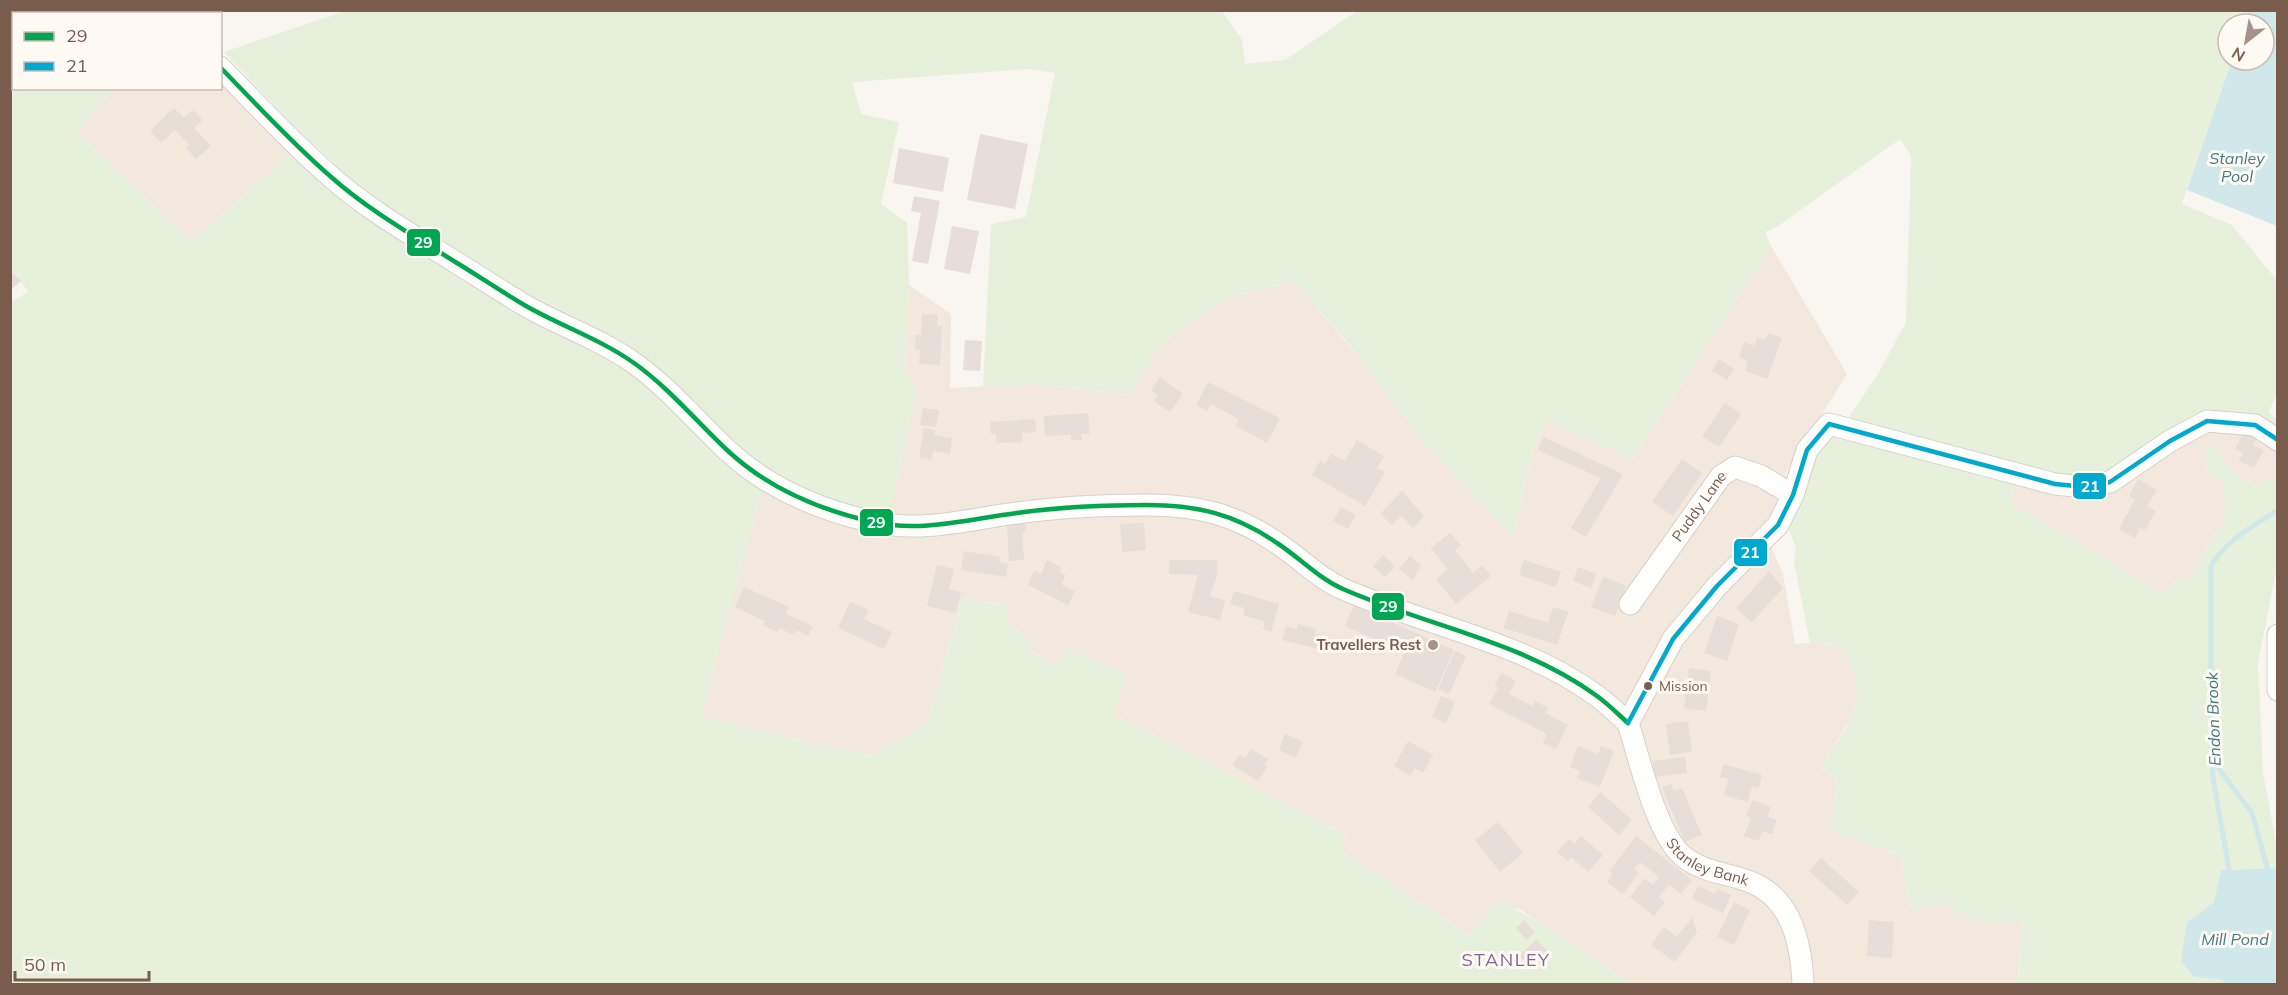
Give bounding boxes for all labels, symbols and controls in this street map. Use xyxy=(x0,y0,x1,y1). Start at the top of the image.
legend xyxy=(12,12,222,90)
north arrow xyxy=(2216,12,2276,72)
text: 29 xyxy=(66,24,88,47)
text: N xyxy=(2228,43,2249,67)
text: 21 xyxy=(66,54,88,77)
water label: Stanley Pool xyxy=(2209,148,2265,186)
line badge: 29 xyxy=(406,228,441,257)
text: 29 xyxy=(413,232,433,252)
street label: Puddy Lane xyxy=(1668,465,1729,545)
line badge: 21 xyxy=(2072,472,2107,500)
text: 21 xyxy=(2080,476,2100,496)
line badge: 29 xyxy=(859,508,894,537)
text: 29 xyxy=(866,512,886,532)
line badge: 21 xyxy=(1733,538,1768,567)
text: 21 xyxy=(1740,542,1760,562)
line badge: 29 xyxy=(1371,592,1405,621)
text: 29 xyxy=(1378,596,1398,616)
place label: Travellers Rest xyxy=(1316,635,1421,654)
marker: Travellers Rest xyxy=(1426,638,1440,652)
water label: Endon Brook xyxy=(2201,671,2225,766)
place label: Mission xyxy=(1659,677,1708,695)
marker: Mission xyxy=(1642,680,1654,692)
street label: Stanley Bank xyxy=(1662,834,1752,890)
water label: Mill Pond xyxy=(2201,929,2269,949)
scale bar xyxy=(15,944,148,982)
district label: STANLEY xyxy=(1462,948,1550,971)
text: 50 m xyxy=(24,953,66,976)

